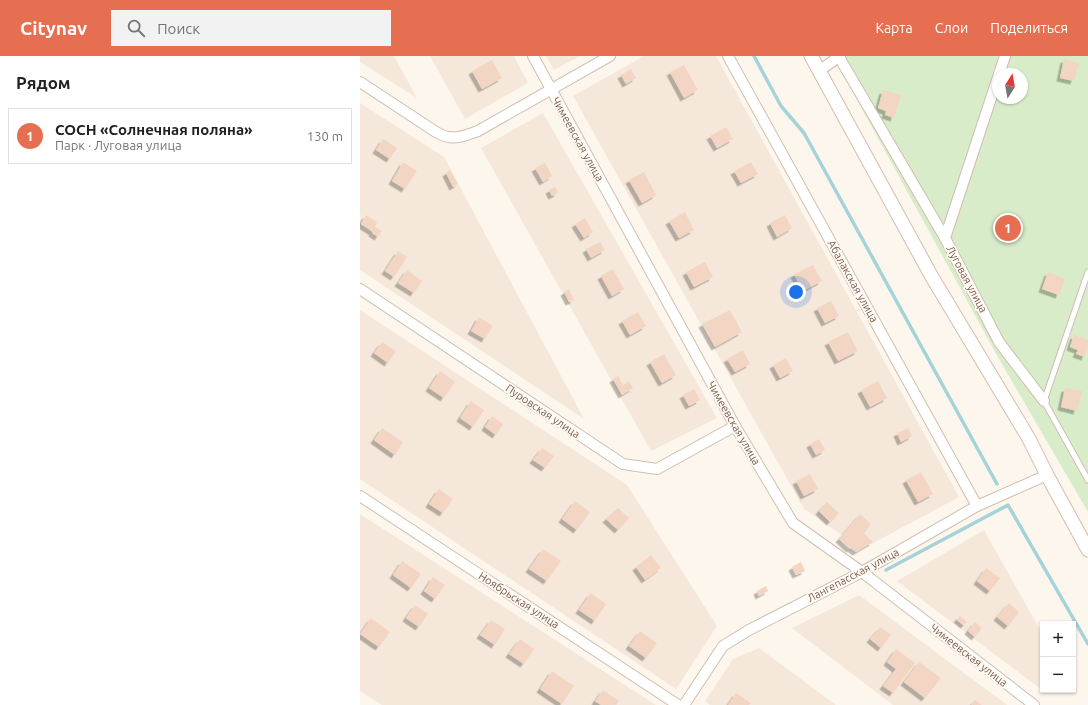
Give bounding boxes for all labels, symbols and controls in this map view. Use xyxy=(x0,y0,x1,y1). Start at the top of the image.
search box xyxy=(111,10,391,46)
text: Citynav xyxy=(20,17,87,39)
icon: search xyxy=(125,17,147,39)
text: Поиск xyxy=(157,20,200,37)
text: Карта xyxy=(875,20,913,36)
text: Слои xyxy=(935,20,968,36)
text: Поделиться xyxy=(990,20,1068,36)
north arrow xyxy=(992,68,1028,104)
text: Рядом xyxy=(16,73,71,92)
street label: Чимеевская улица xyxy=(550,95,606,183)
text: СОСН «Солнечная поляна» xyxy=(55,121,253,138)
text: 1 xyxy=(26,129,34,143)
text: 130 m xyxy=(307,129,343,143)
text: Парк · Луговая улица xyxy=(55,138,182,152)
pin: 1 xyxy=(995,213,1021,243)
street label: Абалакская улица xyxy=(826,238,880,324)
street label: Луговая улица xyxy=(944,243,990,315)
your location xyxy=(786,282,806,302)
street label: Чимеевская улица xyxy=(705,379,763,467)
street label: Пуровская улица xyxy=(504,382,582,440)
street label: Лангепасская улица xyxy=(805,546,901,604)
street label: Ноябрьская улица xyxy=(476,569,562,631)
street label: Чимеевская улица xyxy=(928,621,1010,689)
map controls xyxy=(1040,621,1076,693)
button: + xyxy=(1040,621,1076,657)
button: − xyxy=(1040,657,1076,693)

